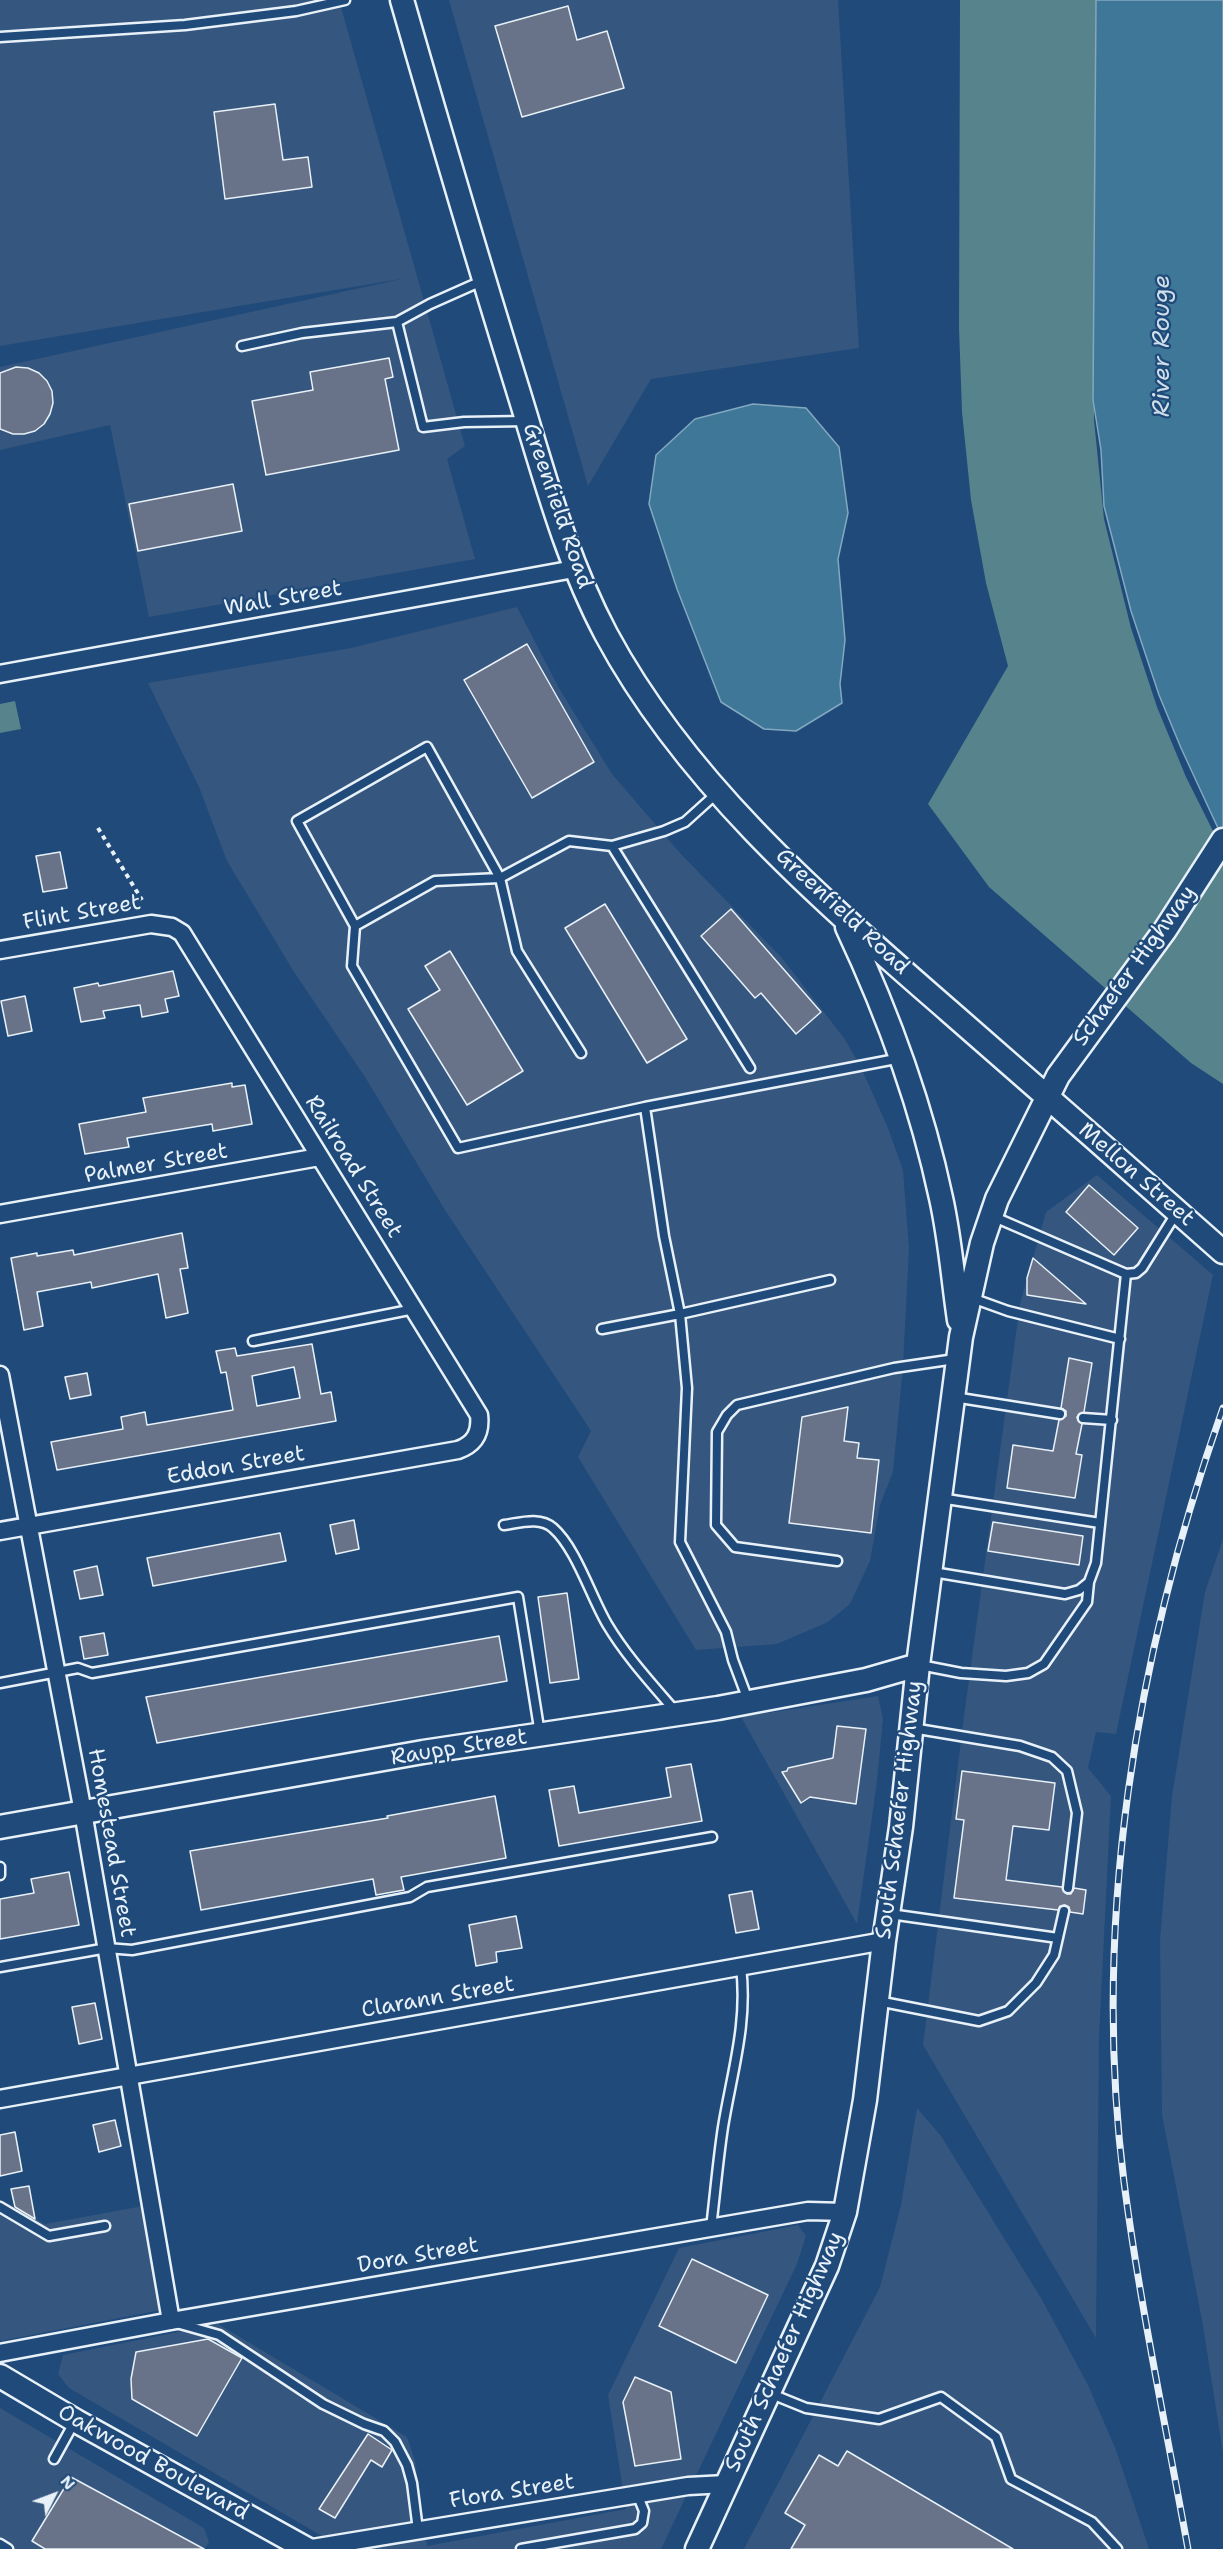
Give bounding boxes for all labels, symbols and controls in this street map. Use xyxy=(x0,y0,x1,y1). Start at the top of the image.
water label: River Rouge xyxy=(1149,275,1177,417)
street label: Greenfield Road xyxy=(516,420,598,592)
street label: Wall Street xyxy=(222,576,344,622)
street label: Greenfield Road xyxy=(770,843,914,981)
street label: Schaefer Highway xyxy=(1068,881,1202,1051)
street label: Flint Street xyxy=(21,890,143,936)
street label: Railroad Street xyxy=(299,1091,407,1243)
street label: Mellon Street xyxy=(1073,1117,1199,1233)
street label: Palmer Street xyxy=(82,1138,230,1190)
street label: Eddon Street xyxy=(165,1441,307,1491)
street label: South Schaefer Highway xyxy=(871,1679,929,1941)
street label: Raupp Street xyxy=(389,1724,529,1772)
street label: Homestead Street xyxy=(81,1746,141,1940)
street label: Clarann Street xyxy=(359,1972,517,2024)
street label: South Schaefer Highway xyxy=(720,2228,850,2476)
street label: Dora Street xyxy=(356,2232,480,2280)
street label: Oakwood Boulevard xyxy=(53,2399,253,2527)
north arrow xyxy=(24,2465,84,2525)
street label: Flora Street xyxy=(448,2469,576,2515)
text: N xyxy=(56,2471,80,2494)

